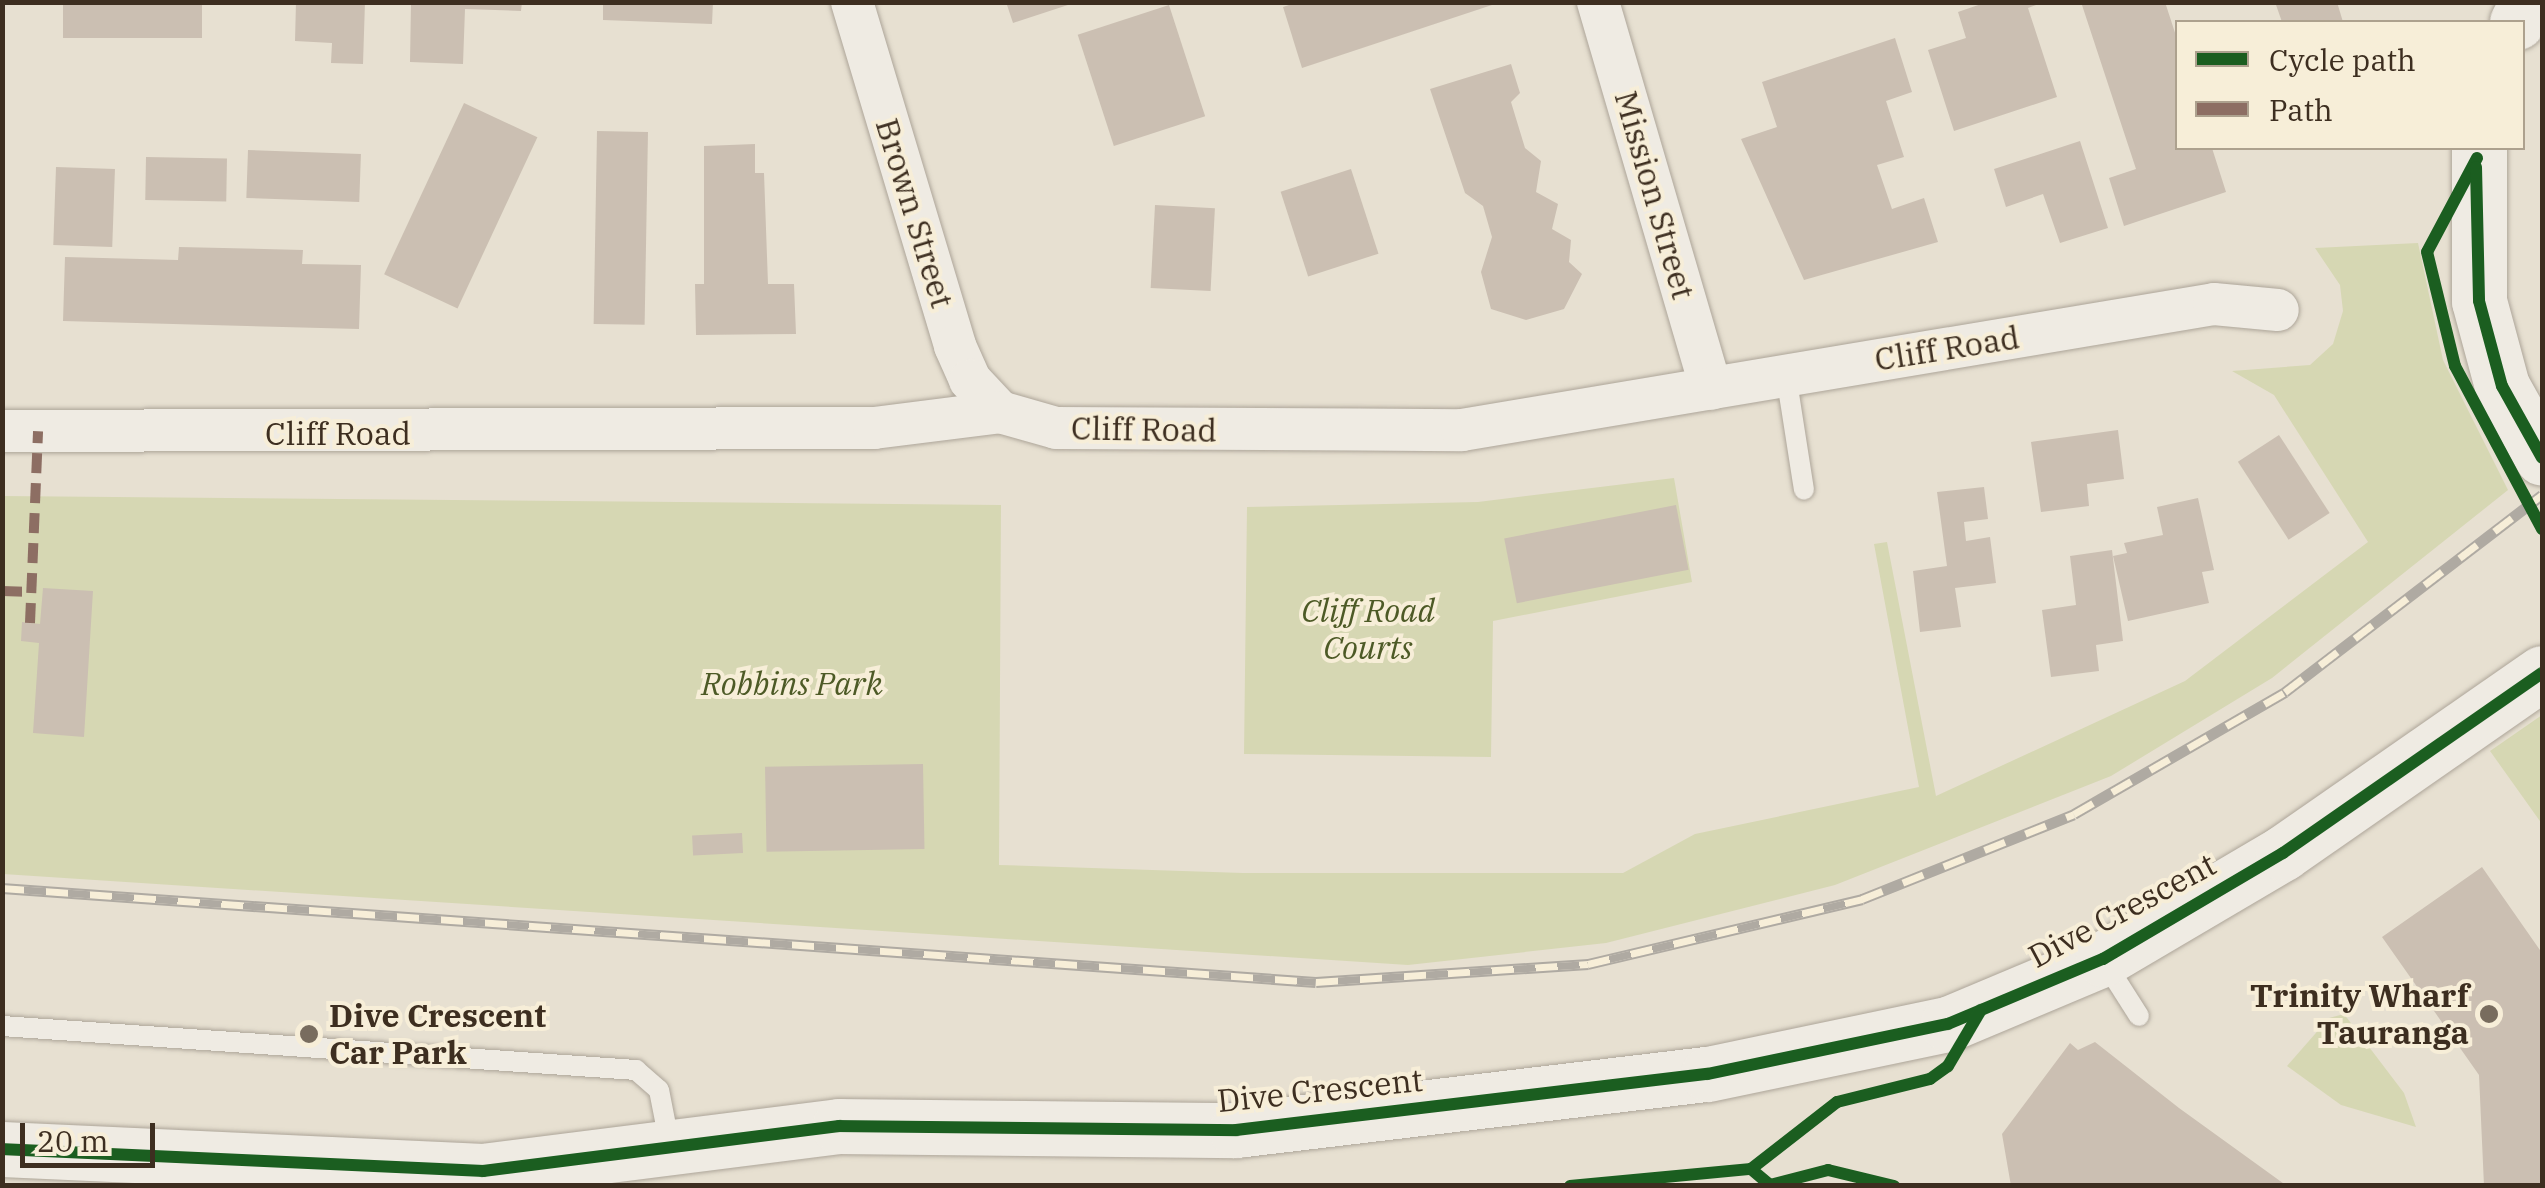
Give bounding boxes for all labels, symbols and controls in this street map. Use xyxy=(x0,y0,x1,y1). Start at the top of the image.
legend xyxy=(2175,20,2525,150)
text: Cycle path xyxy=(2269,40,2416,79)
street label: Mission Street xyxy=(1607,86,1703,304)
text: Path xyxy=(2269,90,2333,129)
street label: Brown Street xyxy=(868,114,962,312)
street label: Cliff Road xyxy=(1872,318,2022,378)
street label: Cliff Road xyxy=(1071,409,1217,449)
street label: Cliff Road xyxy=(265,414,411,452)
park label: Cliff Road Courts xyxy=(1301,592,1435,667)
park label: Robbins Park xyxy=(701,664,883,702)
street label: Dive Crescent xyxy=(2022,845,2222,975)
place label: Trinity Wharf Tauranga xyxy=(2250,977,2469,1052)
place label: Dive Crescent Car Park xyxy=(329,997,546,1072)
marker: Trinity Wharf Tauranga xyxy=(2478,1003,2500,1025)
marker: Dive Crescent Car Park xyxy=(298,1023,320,1045)
street label: Dive Crescent xyxy=(1215,1060,1425,1120)
scale bar xyxy=(25,1103,160,1165)
text: 20 m xyxy=(37,1121,109,1160)

